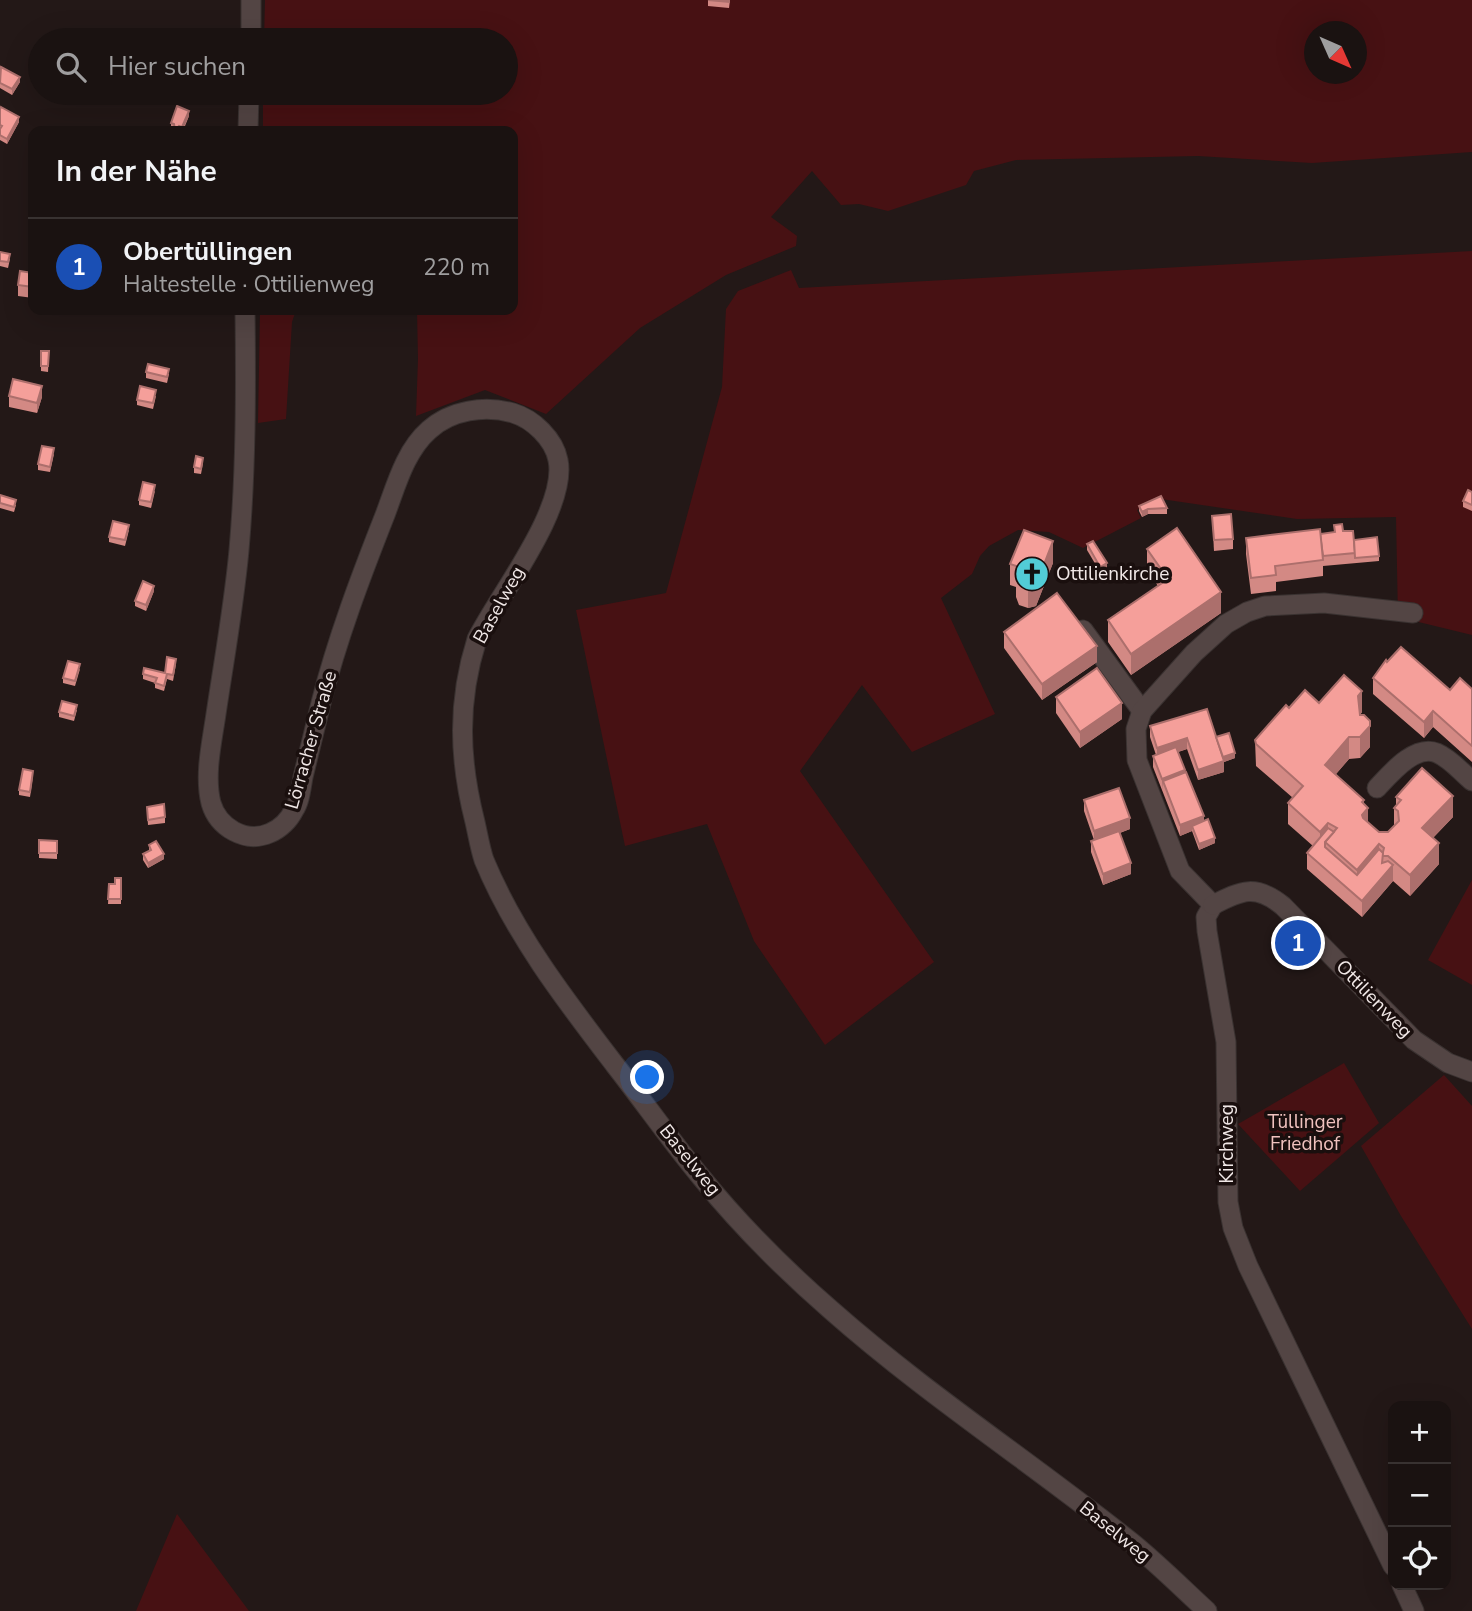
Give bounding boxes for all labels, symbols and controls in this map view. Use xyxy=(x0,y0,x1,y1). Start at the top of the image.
north arrow xyxy=(1304,21,1367,84)
search box xyxy=(28,28,518,105)
icon: search xyxy=(52,48,90,86)
text: Hier suchen xyxy=(108,49,246,84)
text: In der Nähe xyxy=(56,151,217,192)
text: Obertüllingen xyxy=(123,234,293,269)
text: 1 xyxy=(72,252,86,283)
text: 220 m xyxy=(423,252,490,283)
text: Haltestelle · Ottilienweg xyxy=(123,269,374,300)
church icon: Ottilienkirche xyxy=(1013,555,1051,593)
place label: Ottilienkirche xyxy=(1056,561,1169,587)
street label: Baselweg xyxy=(467,562,531,648)
street label: Lörracher Straße xyxy=(279,668,343,812)
pin: 1 xyxy=(1275,917,1321,969)
street label: Ottilienweg xyxy=(1330,954,1418,1044)
your location xyxy=(630,1060,664,1094)
street label: Kirchweg xyxy=(1214,1104,1240,1184)
park label: Tüllinger Friedhof xyxy=(1267,1109,1343,1157)
street label: Baselweg xyxy=(653,1119,727,1201)
map controls xyxy=(1388,1401,1451,1590)
button: + xyxy=(1388,1401,1451,1464)
button: − xyxy=(1388,1464,1451,1527)
street label: Baselweg xyxy=(1074,1495,1156,1569)
button: locate xyxy=(1388,1527,1451,1590)

